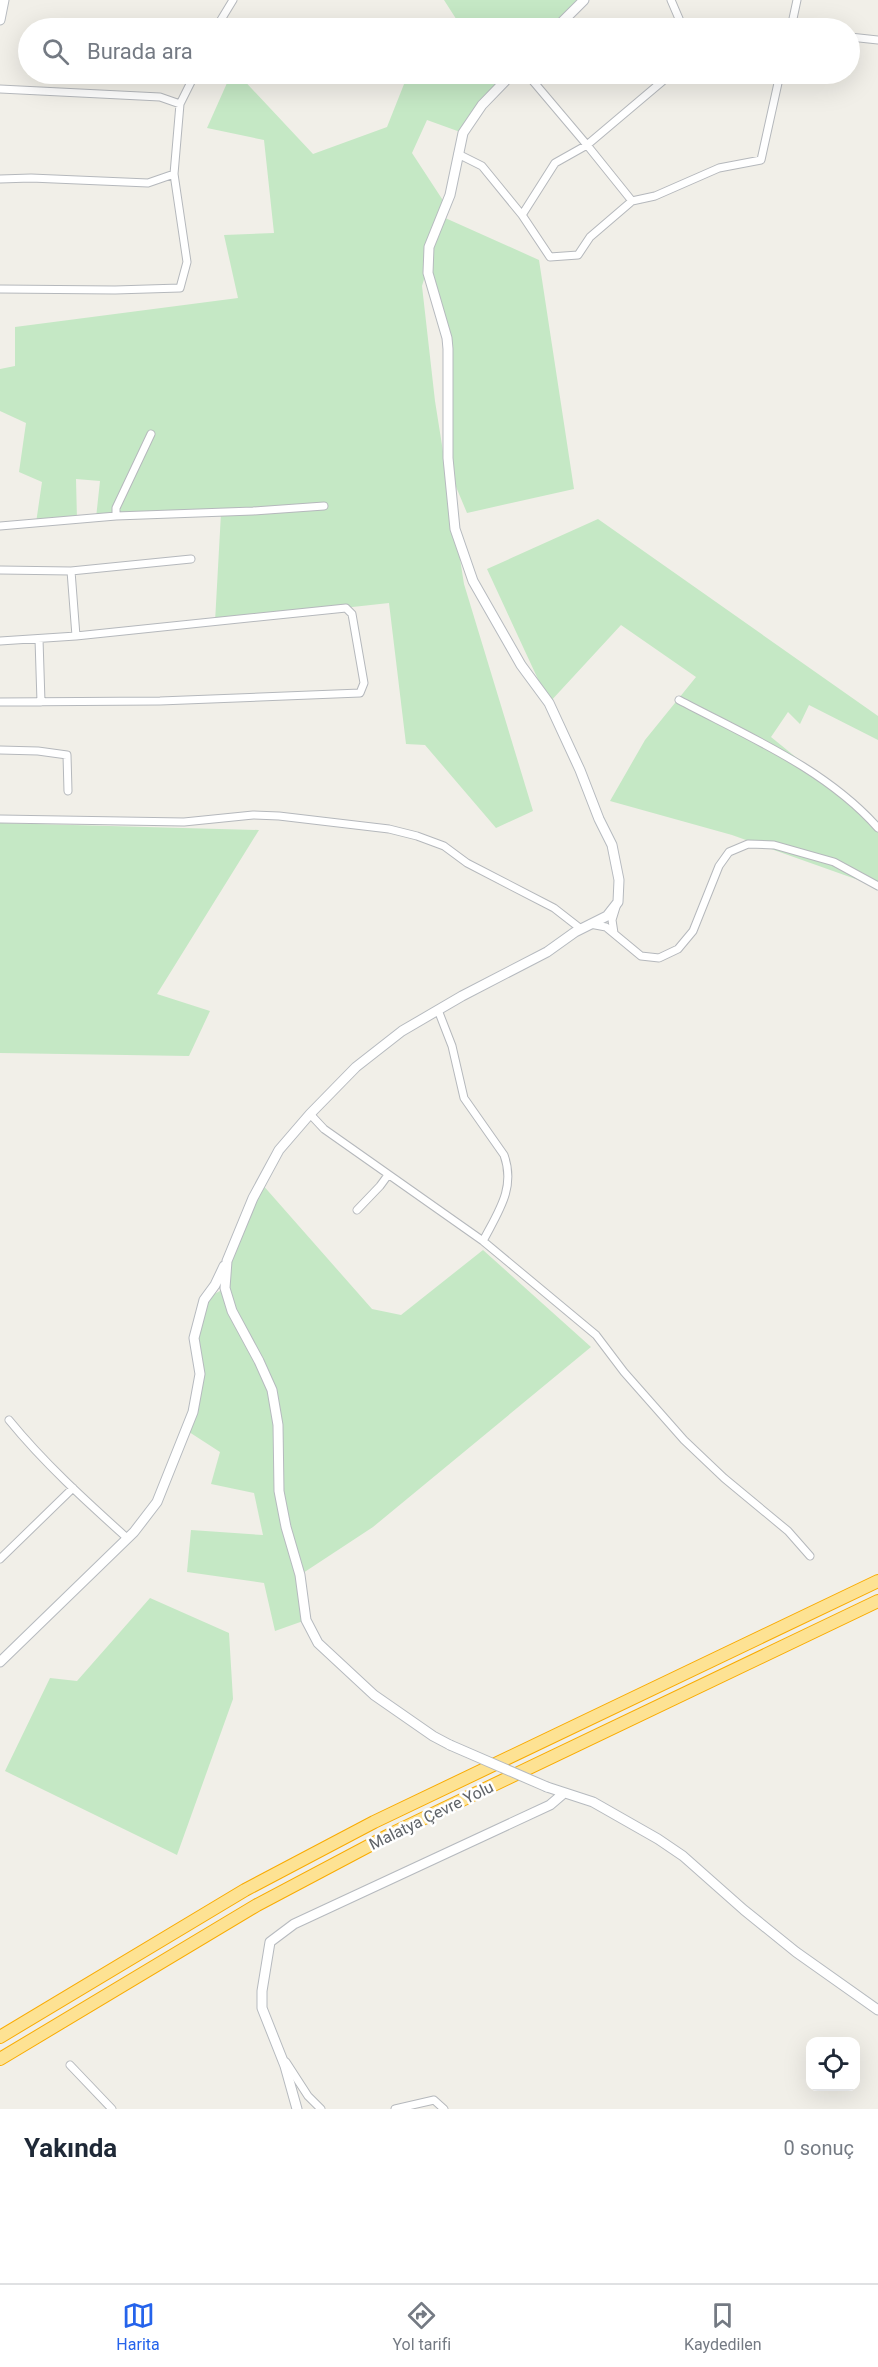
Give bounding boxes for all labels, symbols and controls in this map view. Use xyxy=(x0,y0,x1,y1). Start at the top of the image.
search box xyxy=(18,18,860,84)
icon: search xyxy=(39,35,72,68)
text: Burada ara xyxy=(87,39,193,64)
street label: Malatya Çevre Yolu xyxy=(366,1777,496,1854)
map controls xyxy=(806,2037,860,2091)
button: locate xyxy=(806,2037,860,2091)
text: Yakında xyxy=(24,2133,117,2163)
text: 0 sonuç xyxy=(784,2136,854,2160)
tab: Harita xyxy=(116,2299,160,2354)
tab: Yol tarifi xyxy=(392,2299,451,2354)
tab: Kaydedilen xyxy=(684,2299,762,2354)

